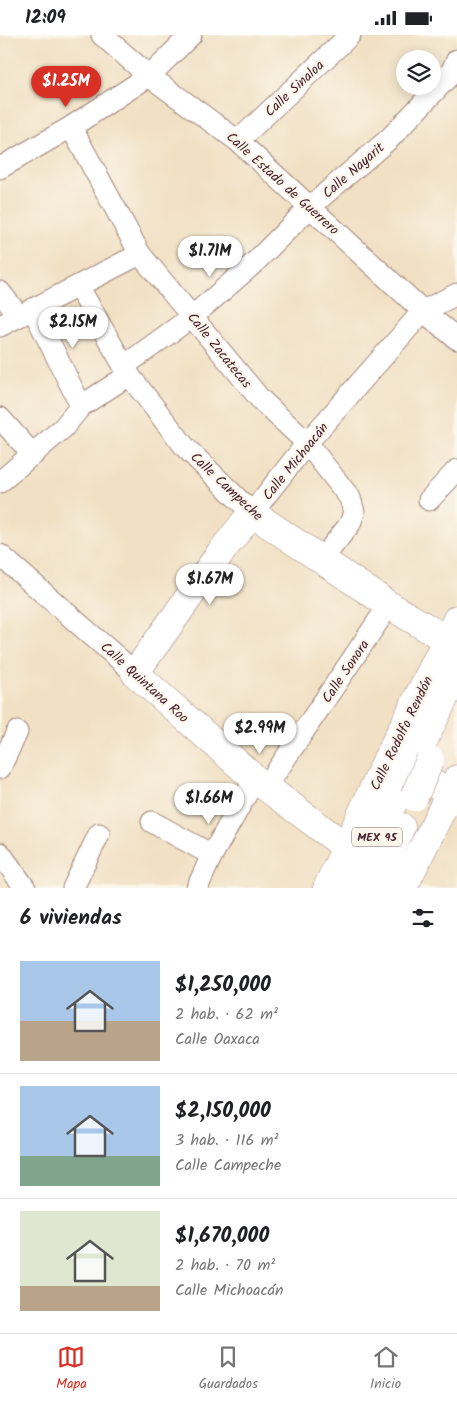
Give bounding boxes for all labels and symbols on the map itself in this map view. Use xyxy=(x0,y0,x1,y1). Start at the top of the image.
street label: Calle Sinaloa xyxy=(260,55,330,122)
pin: $1.25M xyxy=(25,65,107,108)
street label: Calle Estado de Guerrero xyxy=(221,127,344,241)
street label: Calle Nayarit xyxy=(318,137,390,204)
pin: $1.71M xyxy=(169,235,251,278)
pin: $2.15M xyxy=(32,307,114,349)
street label: Calle Zacatecas xyxy=(182,308,257,393)
street label: Calle Michoacán xyxy=(257,418,334,505)
street label: Calle Campeche xyxy=(185,447,268,527)
pin: $1.67M xyxy=(169,563,251,606)
street label: Calle Sonora xyxy=(316,635,375,708)
street label: Calle Quintana Roo xyxy=(95,637,194,729)
street label: Calle Rodolfo Rendón xyxy=(365,672,439,794)
pin: $2.99M xyxy=(219,713,301,755)
pin: $1.66M xyxy=(168,783,250,825)
road number: MEX 95 xyxy=(352,827,402,847)

